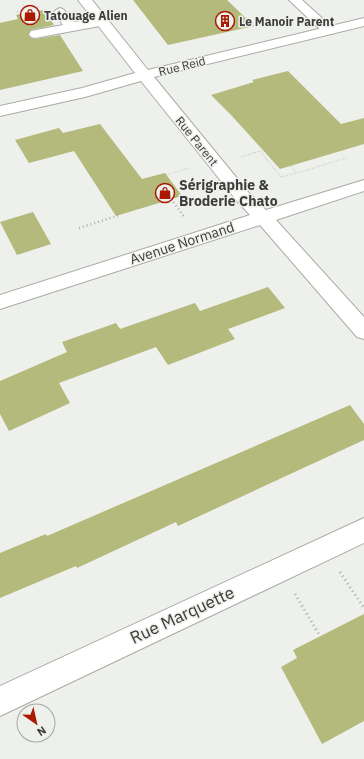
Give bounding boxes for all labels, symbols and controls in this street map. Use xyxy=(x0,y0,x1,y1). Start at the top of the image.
shop icon: Tatouage Alien xyxy=(19,4,41,26)
place label: Tatouage Alien xyxy=(44,8,128,23)
building icon: Le Manoir Parent xyxy=(214,10,236,32)
place label: Le Manoir Parent xyxy=(239,14,335,29)
street label: Rue Reid xyxy=(157,53,207,79)
street label: Rue Parent xyxy=(172,113,222,169)
place label: Sérigraphie & Broderie Chato xyxy=(179,176,278,210)
shop icon: Sérigraphie & Broderie Chato xyxy=(154,182,176,204)
street label: Avenue Normand xyxy=(128,218,236,268)
street label: Rue Marquette xyxy=(126,581,238,649)
north arrow xyxy=(16,703,56,743)
text: N xyxy=(34,723,49,739)

